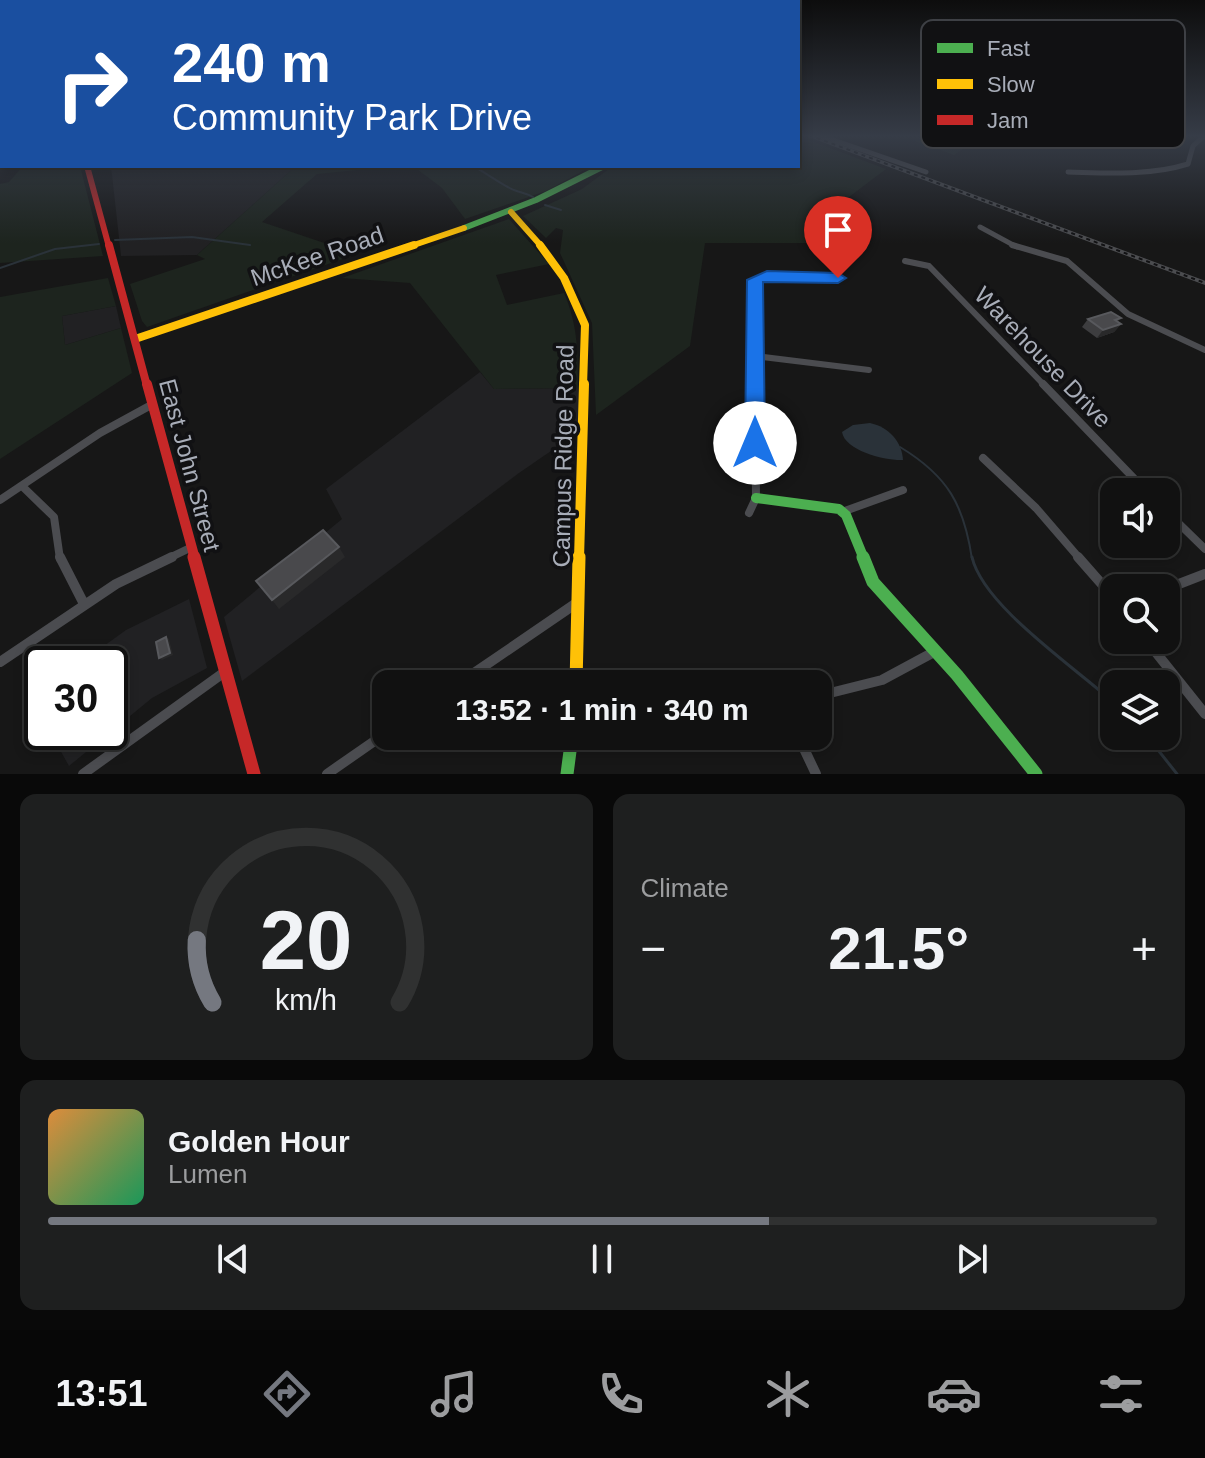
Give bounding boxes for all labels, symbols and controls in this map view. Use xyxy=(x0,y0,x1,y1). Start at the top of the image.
legend xyxy=(921,20,1185,148)
text: 240 m xyxy=(172,31,331,94)
icon: right xyxy=(40,32,144,136)
text: Fast xyxy=(987,36,1030,61)
text: Slow xyxy=(987,72,1035,97)
text: Community Park Drive xyxy=(172,97,532,138)
text: Jam xyxy=(987,108,1029,133)
pin xyxy=(804,196,872,278)
icon: arrive xyxy=(816,208,860,252)
street label: McKee Road xyxy=(247,221,387,291)
street label: Warehouse Drive xyxy=(969,281,1117,433)
street label: Campus Ridge Road xyxy=(548,344,578,568)
street label: East John Street xyxy=(154,376,226,555)
position arrow xyxy=(713,401,797,485)
map controls xyxy=(1100,478,1180,750)
button: sound xyxy=(1100,478,1180,558)
button: search xyxy=(1100,574,1180,654)
speed limit sign: 30 xyxy=(24,646,128,750)
button: layers xyxy=(1100,670,1180,750)
text: 13:52 · 1 min · 340 m xyxy=(455,693,749,726)
text: Climate xyxy=(641,873,729,903)
text: 20 xyxy=(260,894,353,987)
text: 21.5° xyxy=(828,915,969,982)
text: − xyxy=(641,924,666,973)
text: + xyxy=(1131,924,1157,973)
text: km/h xyxy=(275,984,337,1016)
text: Golden Hour xyxy=(168,1125,350,1158)
text: Lumen xyxy=(168,1159,248,1189)
icon: previous xyxy=(211,1237,255,1281)
icon: pause xyxy=(580,1237,624,1281)
icon: next xyxy=(950,1237,994,1281)
icon: directions xyxy=(259,1366,315,1422)
icon: music xyxy=(426,1366,482,1422)
icon: phone xyxy=(593,1366,649,1422)
icon: climate xyxy=(760,1366,816,1422)
icon: car xyxy=(926,1366,982,1422)
icon: filters xyxy=(1093,1366,1149,1422)
text: 13:51 xyxy=(55,1373,148,1414)

